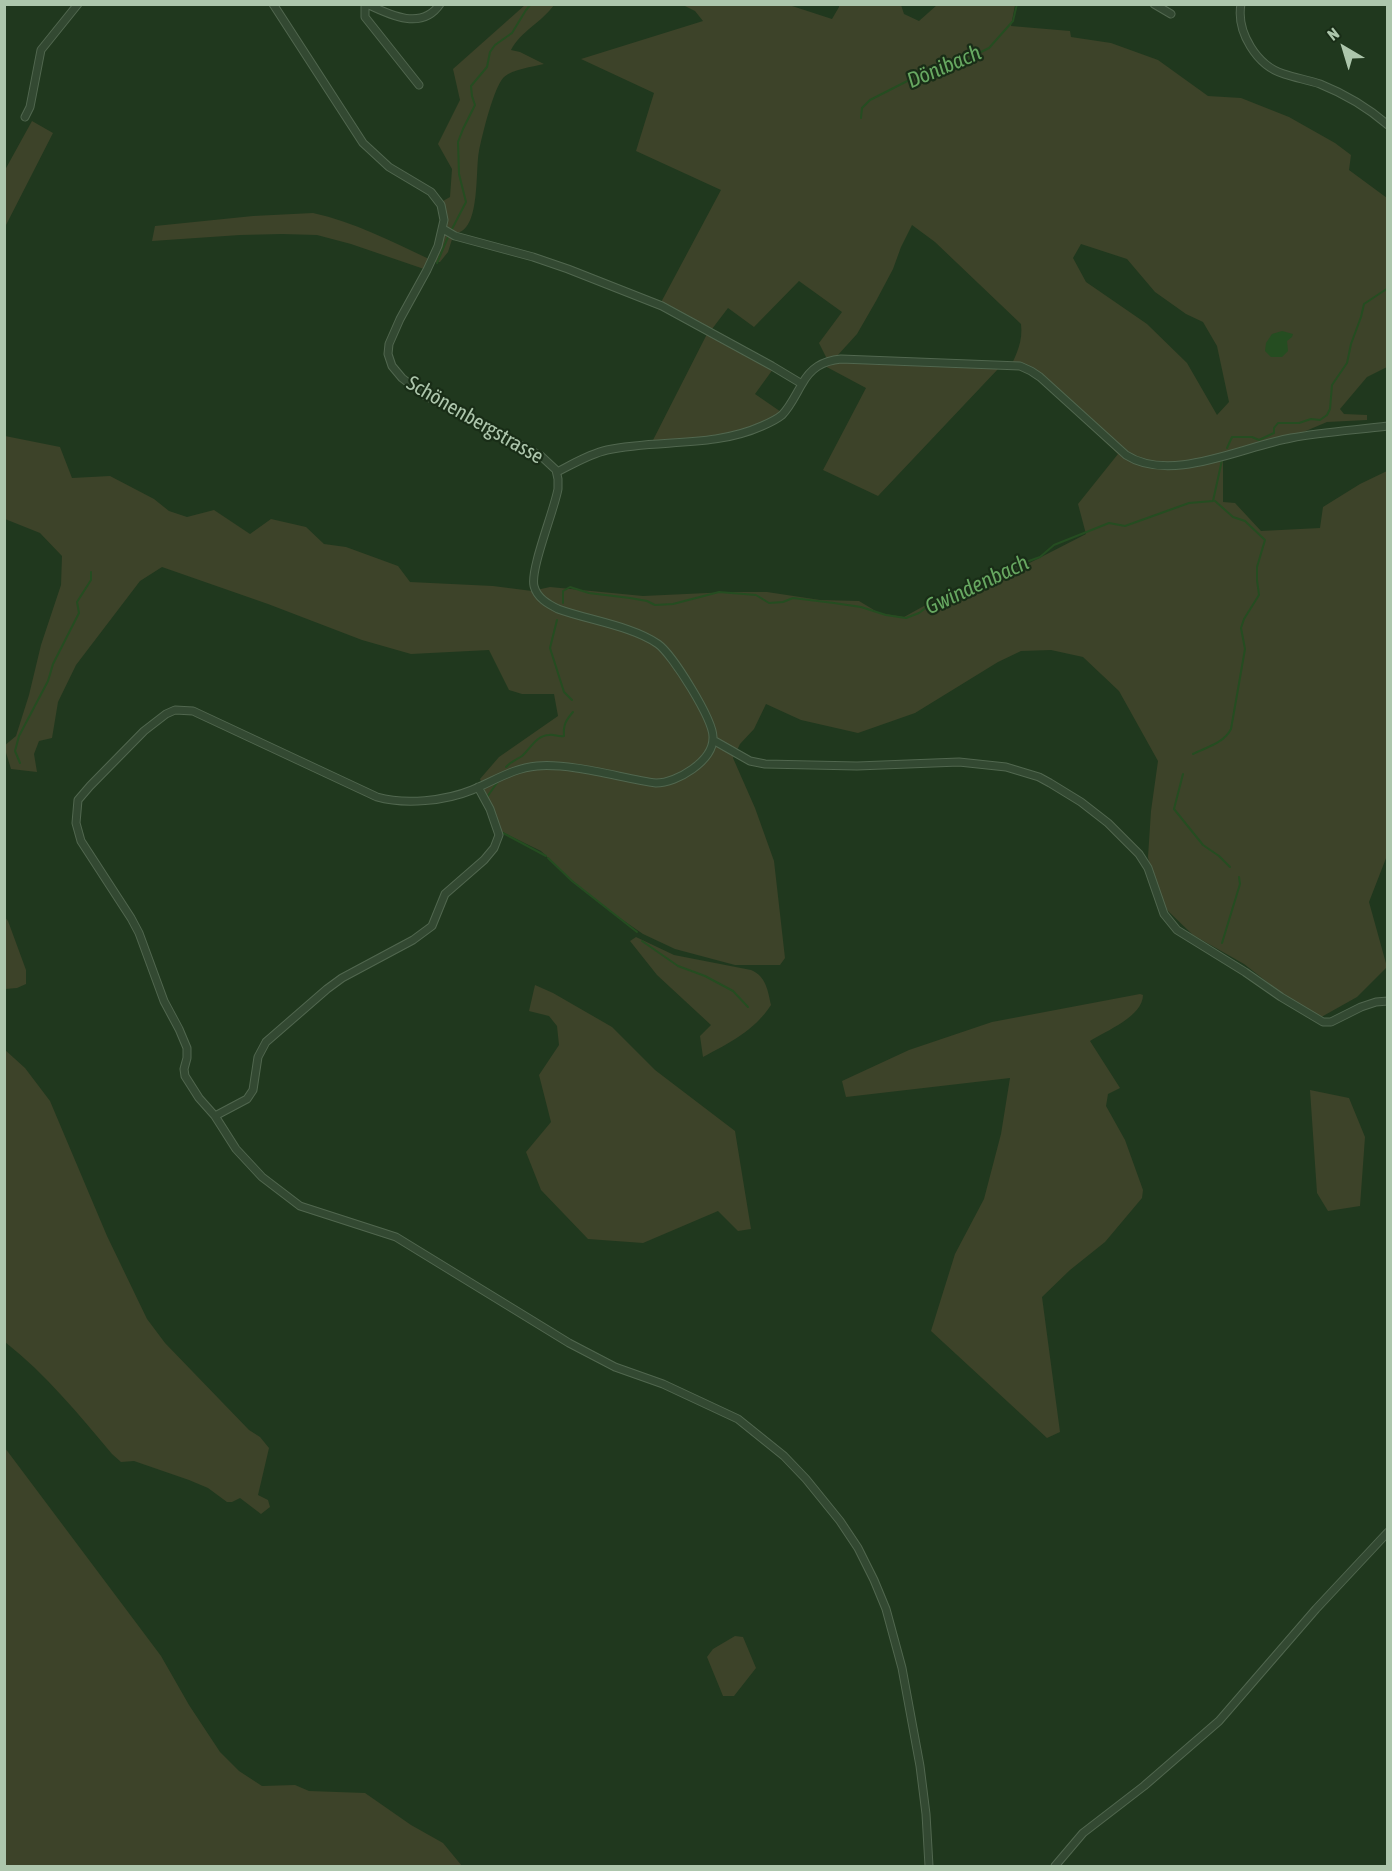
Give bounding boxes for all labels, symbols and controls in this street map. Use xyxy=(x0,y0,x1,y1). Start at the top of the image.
north arrow xyxy=(1314,18,1374,78)
text: N xyxy=(1324,24,1342,44)
water label: Dönibach xyxy=(903,40,985,94)
street label: Schönenbergstrasse xyxy=(402,371,548,469)
water label: Gwindenbach xyxy=(921,550,1033,620)

